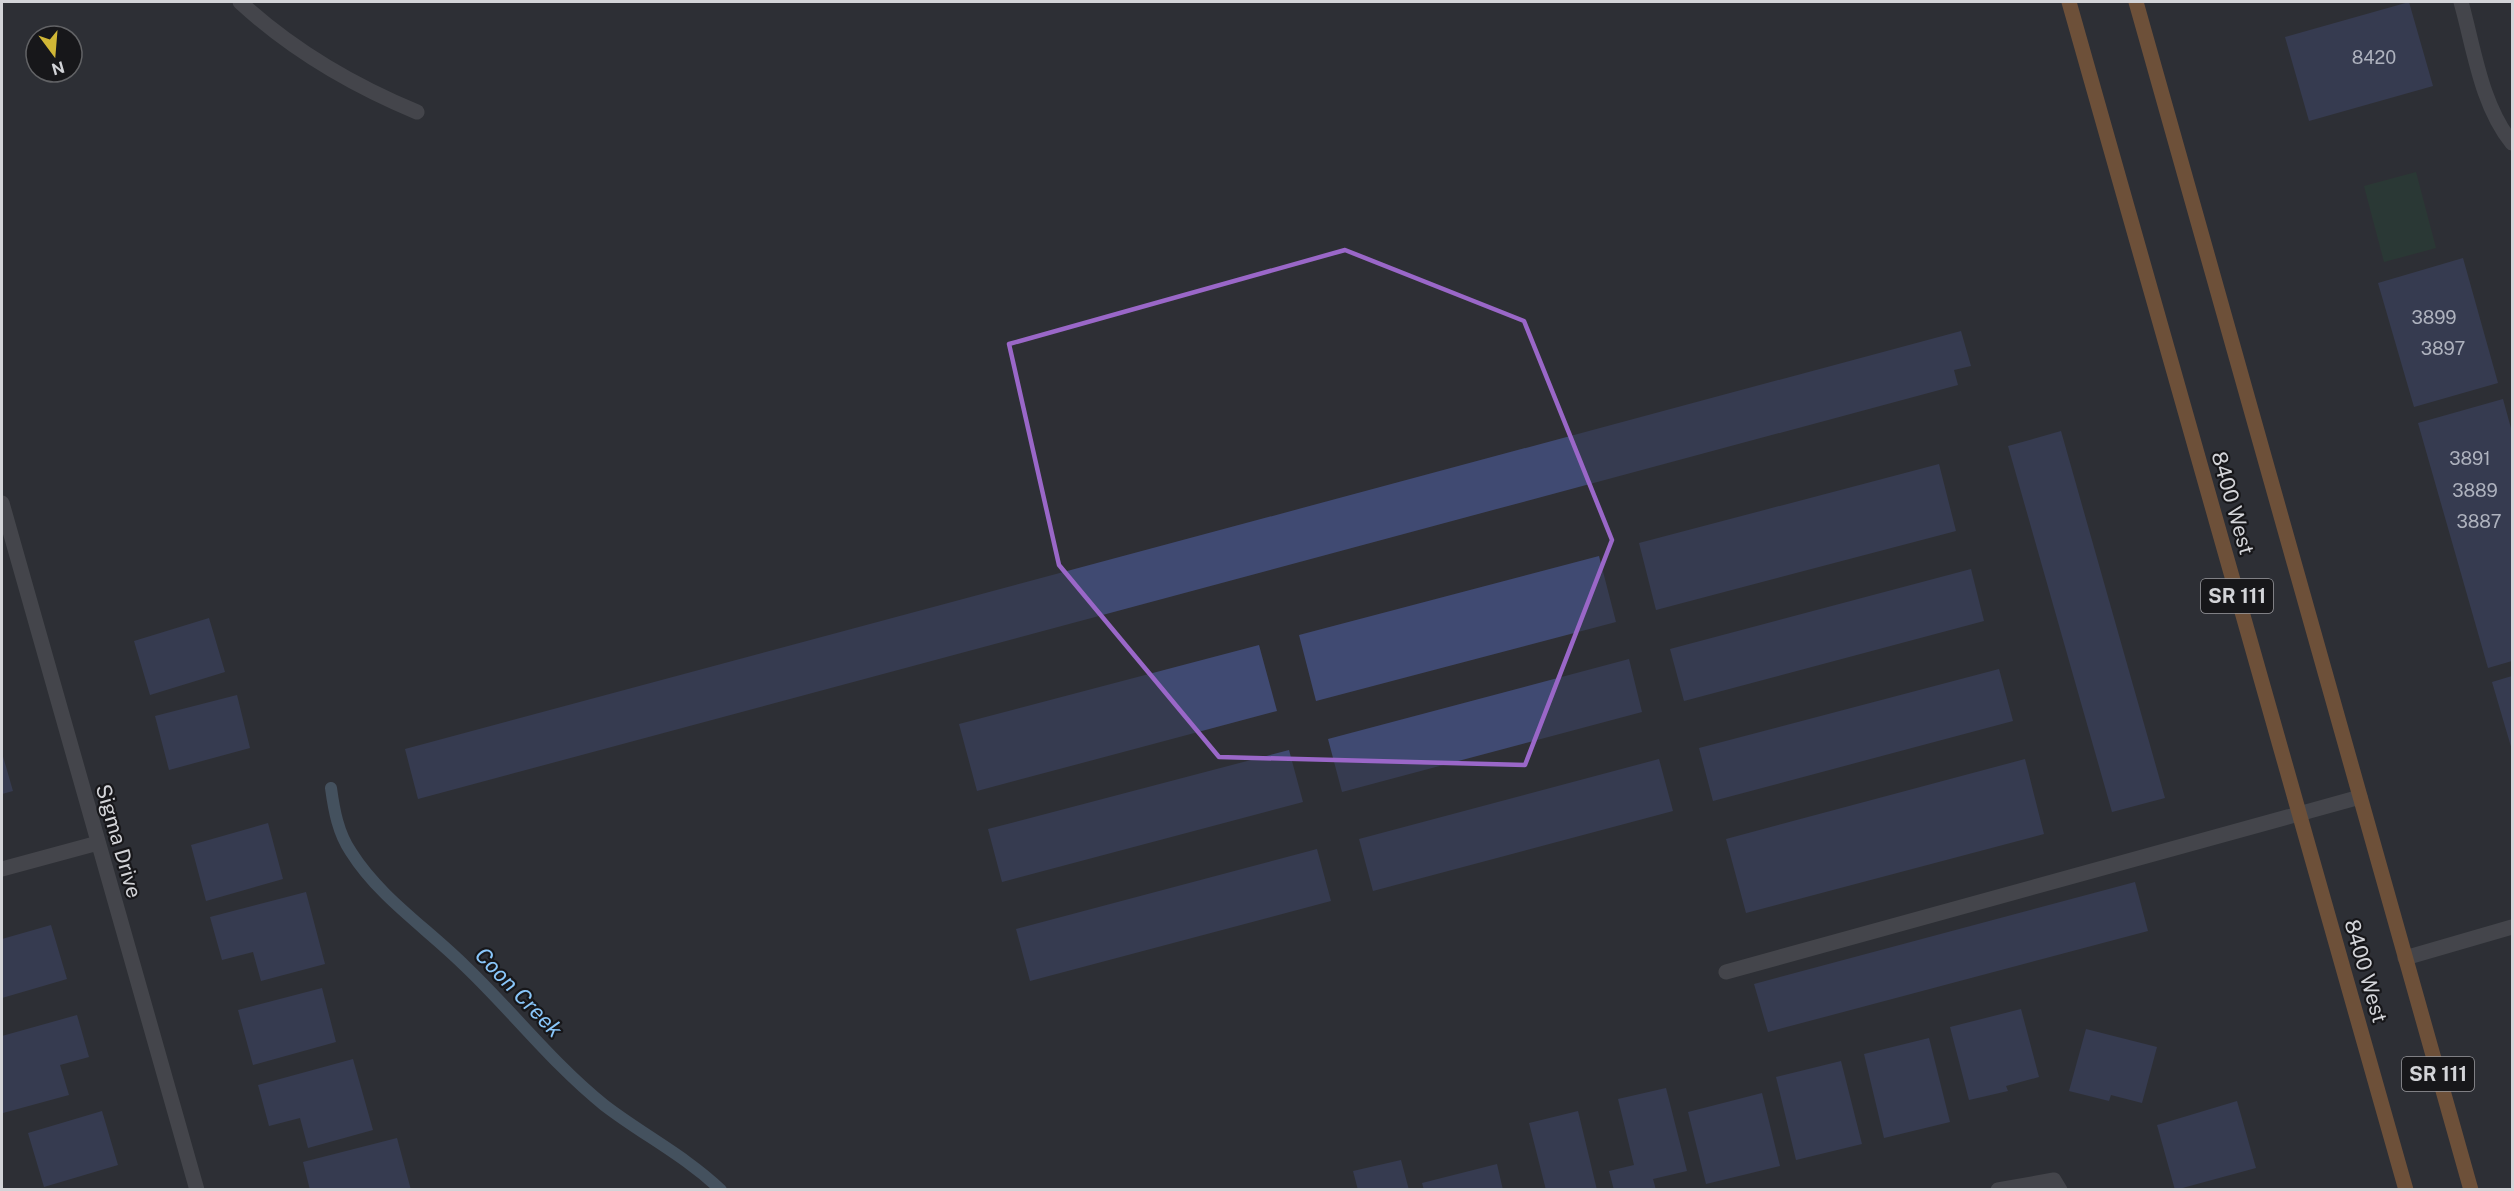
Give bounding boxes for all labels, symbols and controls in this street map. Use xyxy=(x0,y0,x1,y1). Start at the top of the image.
north arrow xyxy=(24,24,84,84)
house number: 8420 xyxy=(2352,47,2396,68)
text: N xyxy=(49,57,67,79)
house number: 3899 xyxy=(2411,307,2457,328)
house number: 3897 xyxy=(2421,338,2465,359)
street label: 8400 West xyxy=(2206,448,2260,558)
house number: 3891 xyxy=(2449,448,2491,469)
house number: 3889 xyxy=(2452,480,2498,501)
house number: 3887 xyxy=(2457,511,2501,532)
road number: SR 111 xyxy=(2201,579,2273,613)
street label: Sigma Drive xyxy=(91,781,147,901)
street label: 8400 West xyxy=(2339,916,2393,1026)
water label: Coon Creek xyxy=(470,942,568,1042)
road number: SR 111 xyxy=(2402,1057,2474,1091)

